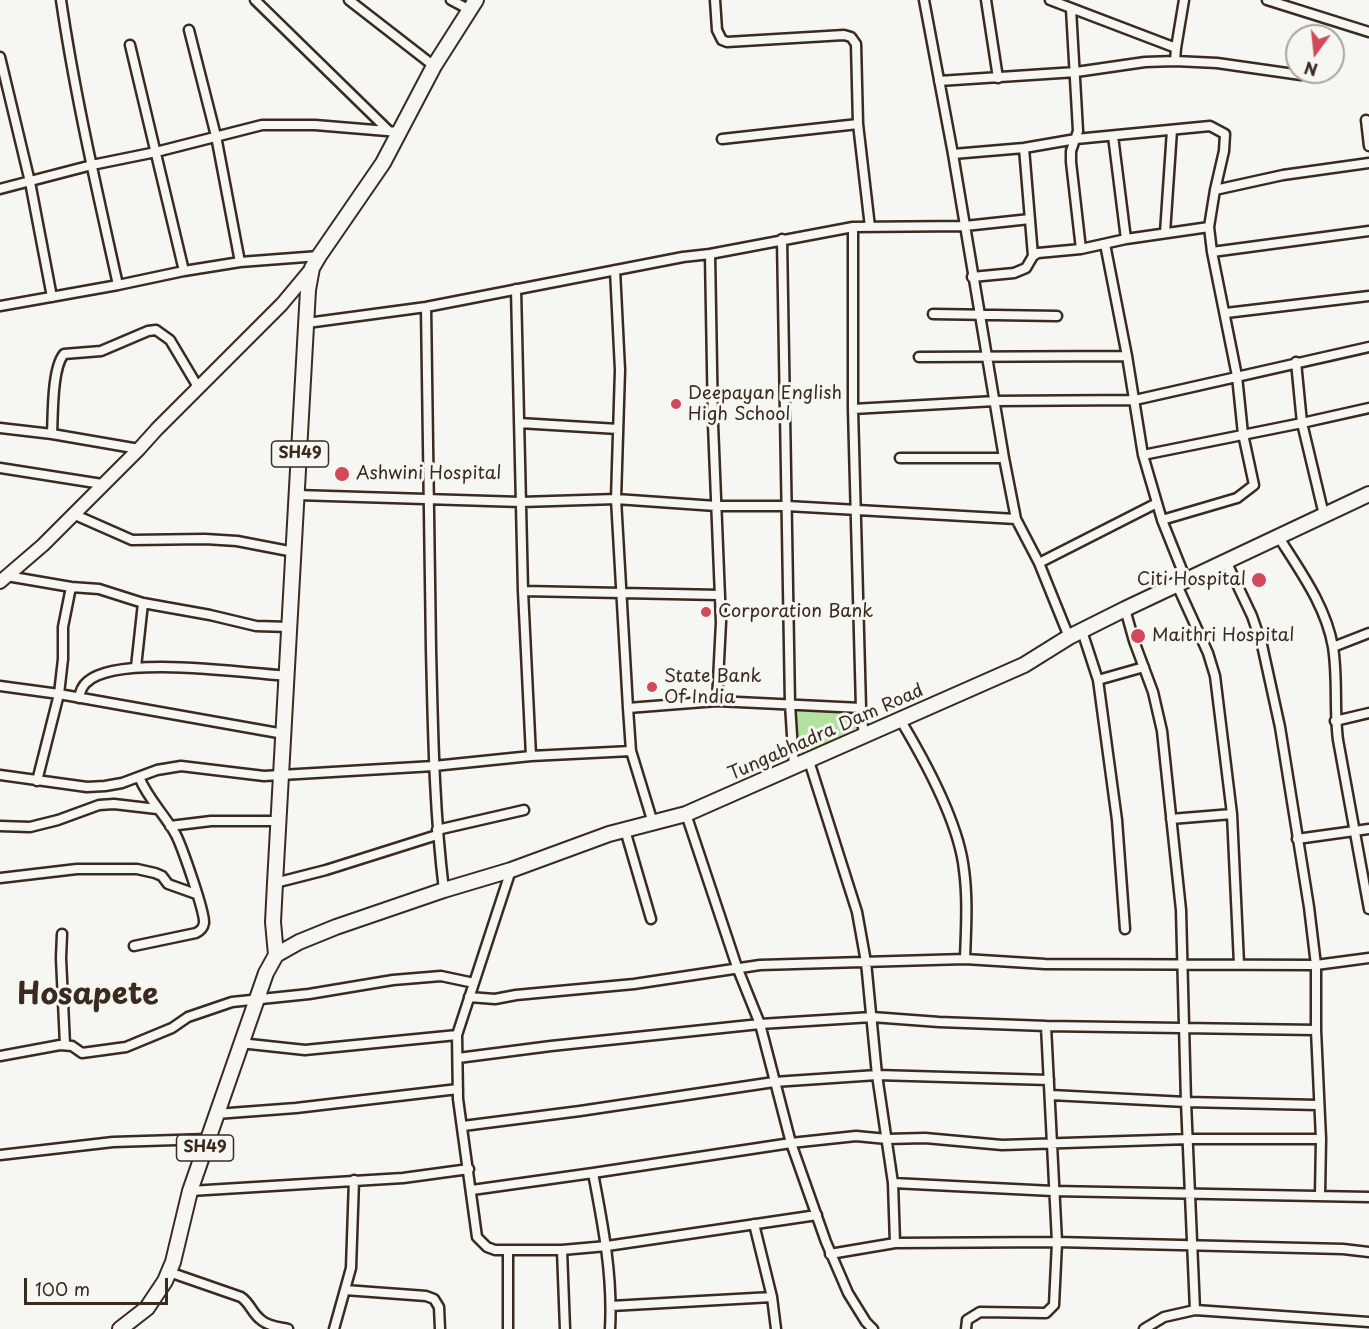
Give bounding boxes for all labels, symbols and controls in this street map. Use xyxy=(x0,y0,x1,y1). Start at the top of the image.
north arrow xyxy=(1285,24,1345,84)
text: N xyxy=(1302,56,1320,83)
place label: Deepayan English High School xyxy=(688,383,842,426)
marker: Deepayan English High School xyxy=(669,397,683,411)
road number: SH49 xyxy=(272,441,328,467)
place label: Ashwini Hospital xyxy=(356,463,501,485)
marker: Ashwini Hospital xyxy=(333,465,351,483)
place label: Citi Hospital xyxy=(1137,569,1246,591)
marker: Citi Hospital xyxy=(1250,571,1268,589)
place label: Corporation Bank xyxy=(718,601,873,623)
marker: Corporation Bank xyxy=(699,605,713,619)
place label: Maithri Hospital xyxy=(1152,625,1294,647)
marker: Maithri Hospital xyxy=(1129,627,1147,645)
place label: State Bank Of India xyxy=(664,666,762,708)
marker: State Bank Of India xyxy=(645,680,659,694)
street label: Tungabhadra Dam Road xyxy=(725,680,927,786)
district label: Hosapete xyxy=(17,978,159,1014)
road number: SH49 xyxy=(176,1135,234,1161)
scale bar xyxy=(27,1266,171,1304)
text: 100 m xyxy=(35,1275,90,1302)

